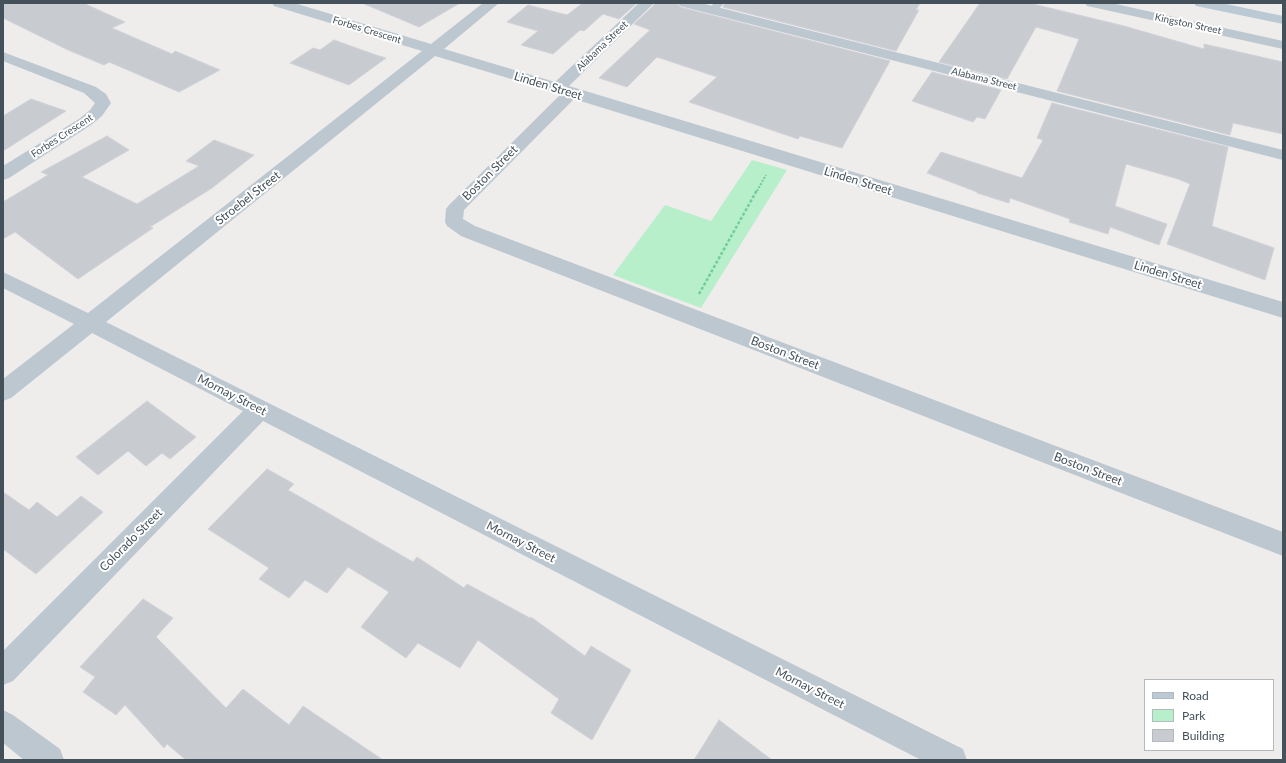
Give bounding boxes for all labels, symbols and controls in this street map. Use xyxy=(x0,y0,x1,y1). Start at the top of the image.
street label: Kingston Street xyxy=(1154,11,1222,37)
street label: Forbes Crescent xyxy=(331,14,403,46)
street label: Alabama Street xyxy=(574,19,630,73)
street label: Alabama Street xyxy=(950,65,1018,93)
street label: Linden Street xyxy=(512,69,584,103)
street label: Forbes Crescent xyxy=(29,112,95,160)
street label: Boston Street xyxy=(459,142,521,204)
street label: Linden Street xyxy=(822,164,894,198)
street label: Stroebel Street xyxy=(213,168,283,228)
street label: Linden Street xyxy=(1132,258,1204,292)
street label: Boston Street xyxy=(749,333,821,373)
street label: Mornay Street xyxy=(195,371,269,419)
street label: Boston Street xyxy=(1052,449,1124,489)
street label: Colorado Street xyxy=(97,506,165,574)
street label: Mornay Street xyxy=(484,518,558,566)
street label: Mornay Street xyxy=(773,664,847,712)
legend xyxy=(1144,679,1274,751)
text: Road xyxy=(1182,688,1209,703)
text: Park xyxy=(1182,708,1205,723)
text: Building xyxy=(1182,728,1225,743)

